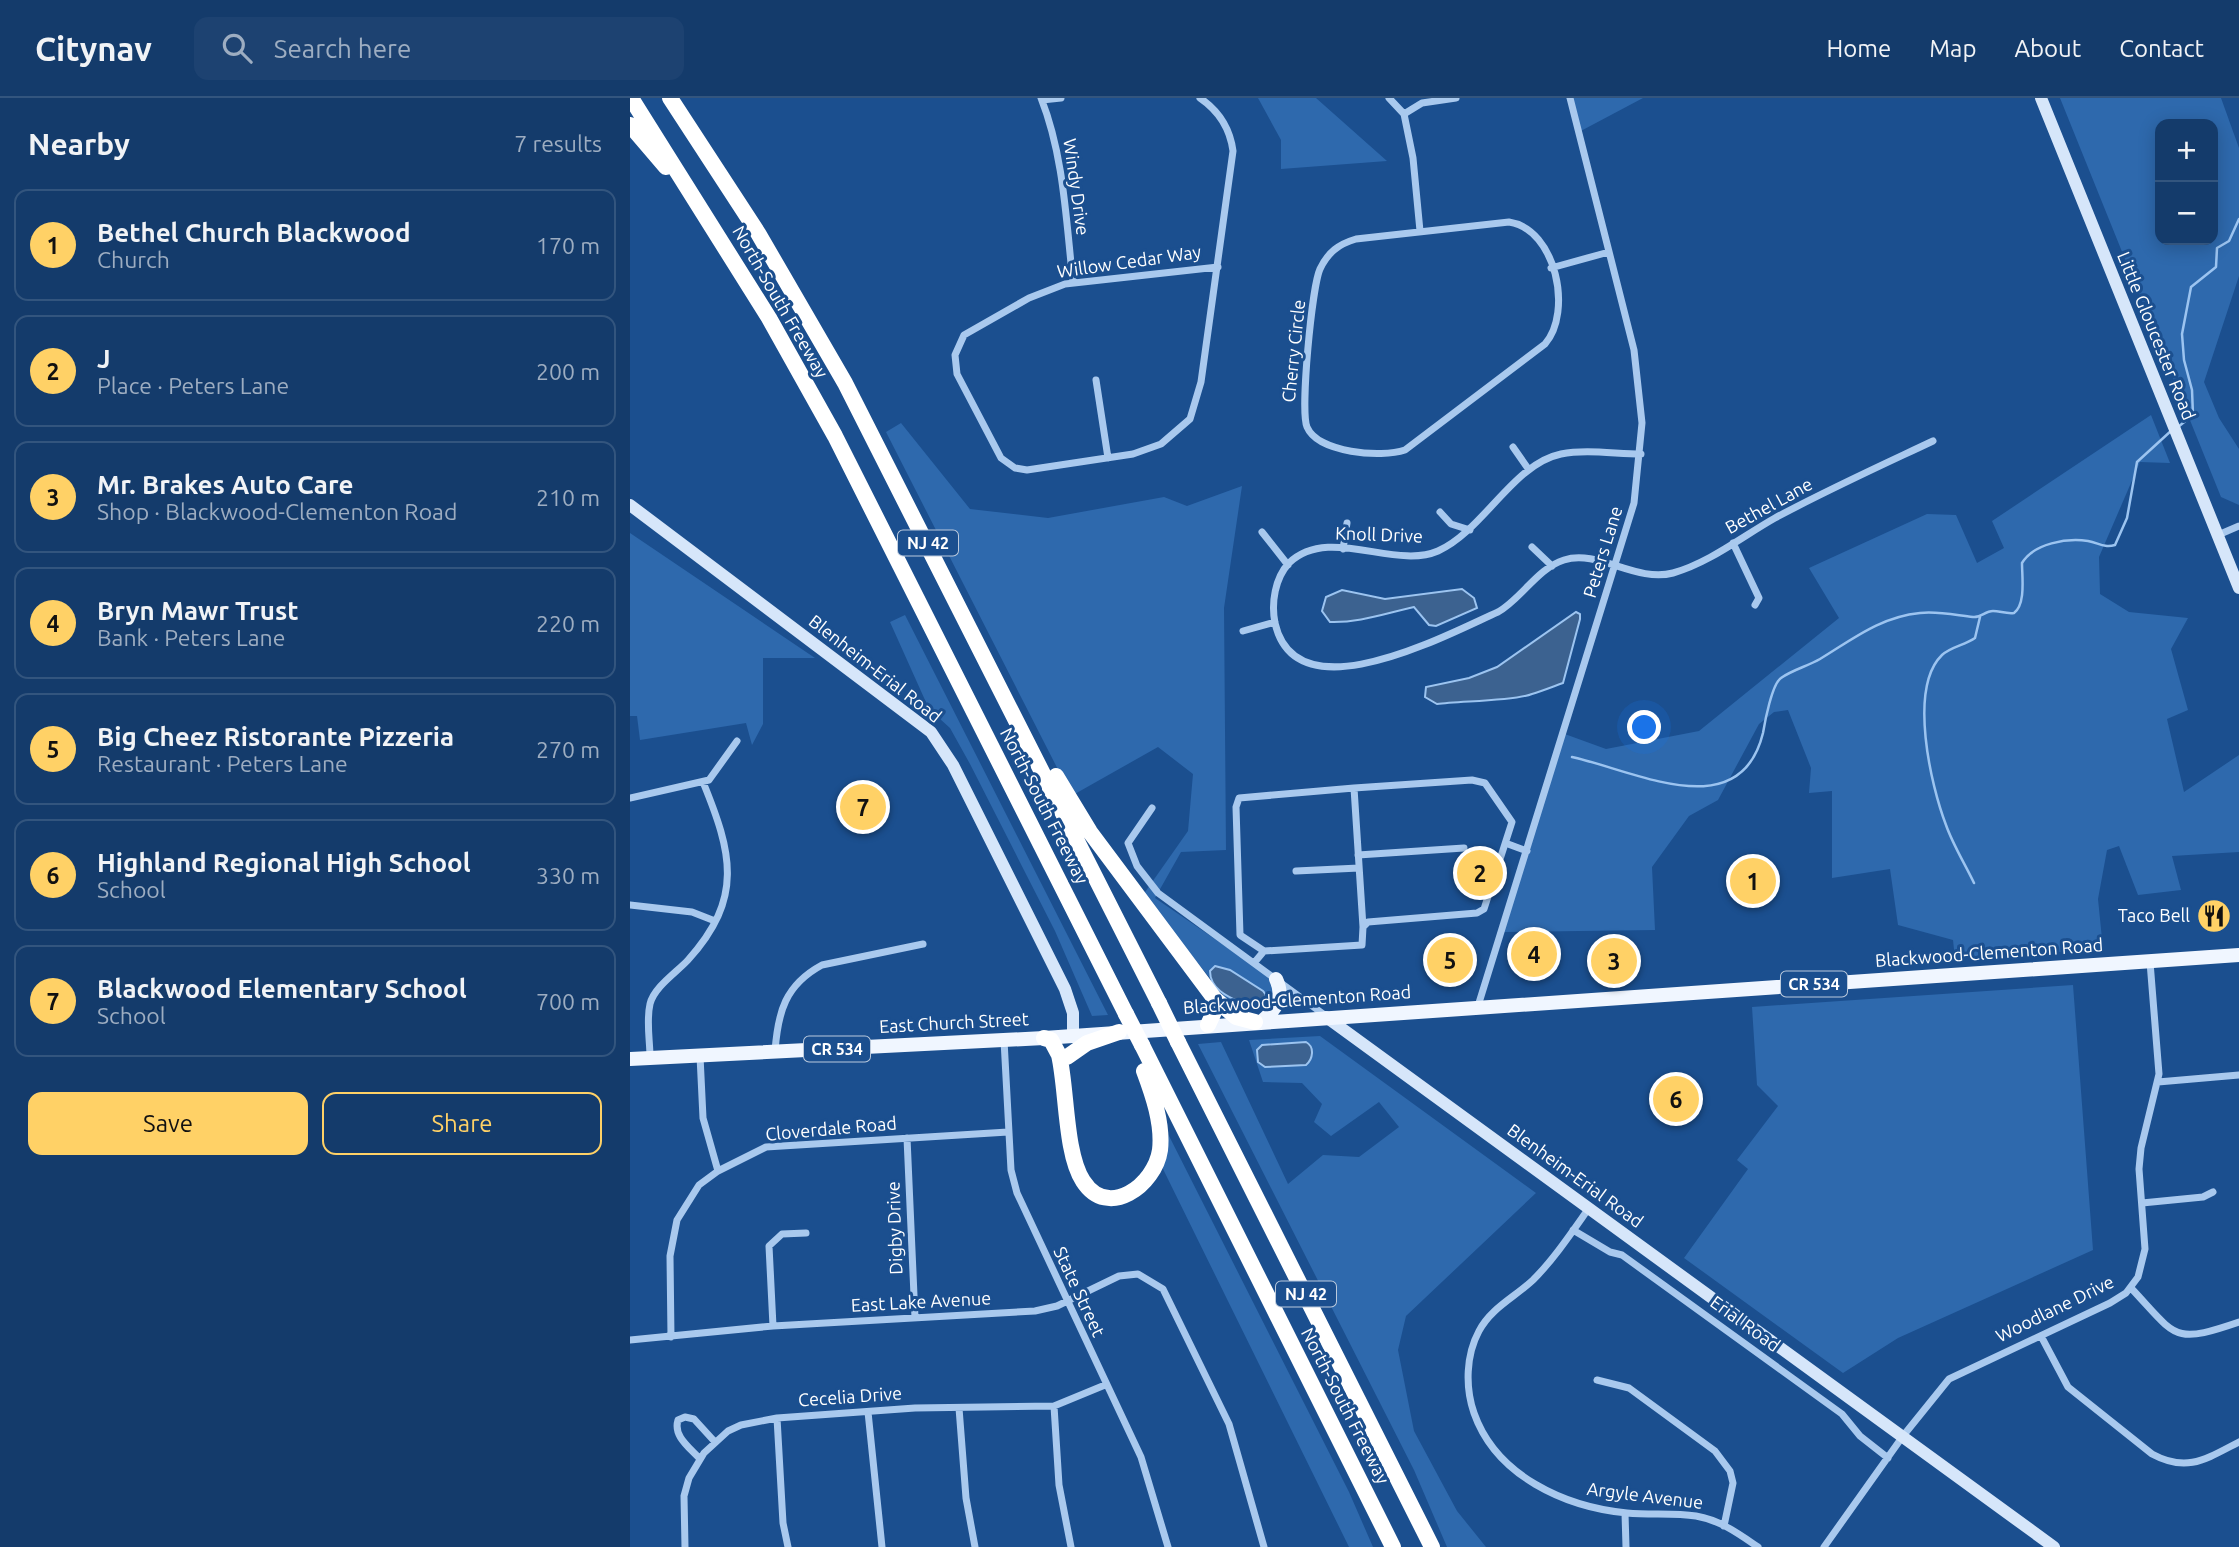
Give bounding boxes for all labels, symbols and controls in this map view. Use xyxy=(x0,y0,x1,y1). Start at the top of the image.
search box xyxy=(194,17,684,80)
icon: search xyxy=(218,29,256,67)
text: Citynav xyxy=(35,30,152,67)
text: Search here xyxy=(274,34,411,63)
text: Home xyxy=(1826,35,1891,62)
text: Map xyxy=(1929,35,1976,62)
text: About xyxy=(2014,35,2081,62)
text: Contact xyxy=(2119,35,2204,62)
map controls xyxy=(2155,119,2218,245)
button: + xyxy=(2155,119,2218,182)
text: Nearby xyxy=(28,127,130,161)
text: 7 results xyxy=(514,131,602,156)
street label: Windy Drive xyxy=(1060,137,1094,237)
button: − xyxy=(2155,182,2218,245)
text: Bethel Church Blackwood xyxy=(97,218,411,247)
street label: North-South Freeway xyxy=(729,222,833,381)
text: 1 xyxy=(47,233,59,258)
text: 170 m xyxy=(536,233,600,258)
street label: Willow Cedar Way xyxy=(1056,241,1203,281)
text: Church xyxy=(97,247,170,272)
street label: Little Gloucester Road xyxy=(2114,249,2200,423)
street label: Cherry Circle xyxy=(1278,298,1308,403)
text: J xyxy=(97,344,111,373)
text: 2 xyxy=(47,359,59,384)
text: 200 m xyxy=(536,359,600,384)
text: Place · Peters Lane xyxy=(97,373,289,398)
text: Mr. Brakes Auto Care xyxy=(97,470,353,499)
street label: Bethel Lane xyxy=(1722,473,1815,537)
text: 3 xyxy=(47,485,59,510)
text: 210 m xyxy=(536,485,600,510)
text: Shop · Blackwood-Clementon Road xyxy=(97,499,457,524)
street label: Peters Lane xyxy=(1579,503,1625,600)
street label: Knoll Drive xyxy=(1335,522,1423,546)
road number: NJ 42 xyxy=(898,530,958,556)
text: Bryn Mawr Trust xyxy=(97,596,299,625)
street label: Blenheim-Erial Road xyxy=(805,610,946,726)
text: 4 xyxy=(47,611,59,636)
text: 220 m xyxy=(536,611,600,636)
text: Bank · Peters Lane xyxy=(97,625,285,650)
your location xyxy=(1627,710,1661,744)
text: Big Cheez Ristorante Pizzeria xyxy=(97,722,454,751)
street label: North-South Freeway xyxy=(997,724,1093,887)
text: 5 xyxy=(47,737,59,762)
text: 270 m xyxy=(536,737,600,762)
text: Restaurant · Peters Lane xyxy=(97,751,348,776)
pin: 7 xyxy=(840,781,886,833)
pin: 2 xyxy=(1457,847,1503,899)
text: Highland Regional High School xyxy=(97,848,471,877)
pin: 1 xyxy=(1730,855,1776,907)
text: 6 xyxy=(47,863,59,888)
text: 330 m xyxy=(536,863,600,888)
text: School xyxy=(97,877,166,902)
restaurant icon: Taco Bell xyxy=(2195,897,2233,935)
place label: Taco Bell xyxy=(2118,905,2190,925)
pin: 4 xyxy=(1511,928,1557,980)
pin: 5 xyxy=(1427,934,1473,986)
street label: Blackwood-Clementon Road xyxy=(1874,934,2104,970)
pin: 3 xyxy=(1591,935,1637,987)
road number: CR 534 xyxy=(1781,972,1847,996)
text: Blackwood Elementary School xyxy=(97,974,467,1003)
street label: Blackwood-Clementon Road xyxy=(1182,981,1412,1017)
text: 7 xyxy=(47,989,59,1014)
text: 700 m xyxy=(536,989,600,1014)
text: School xyxy=(97,1003,166,1028)
street label: East Church Street xyxy=(879,1008,1029,1036)
road number: CR 534 xyxy=(804,1037,870,1062)
pin: 6 xyxy=(1653,1073,1699,1125)
button: Save xyxy=(28,1092,308,1155)
button: Share xyxy=(322,1092,602,1155)
street label: Cloverdale Road xyxy=(764,1112,897,1144)
street label: Blenheim-Erial Road xyxy=(1504,1119,1647,1231)
street label: Digby Drive xyxy=(882,1181,906,1275)
street label: State Street xyxy=(1050,1243,1109,1340)
street label: Woodlane Drive xyxy=(1992,1271,2117,1345)
road number: NJ 42 xyxy=(1276,1282,1336,1306)
street label: East Lake Avenue xyxy=(850,1287,992,1315)
street label: Erial Road xyxy=(1707,1291,1784,1355)
street label: North-South Freeway xyxy=(1298,1324,1394,1487)
street label: Cecelia Drive xyxy=(797,1382,903,1410)
street label: Argyle Avenue xyxy=(1586,1478,1704,1512)

